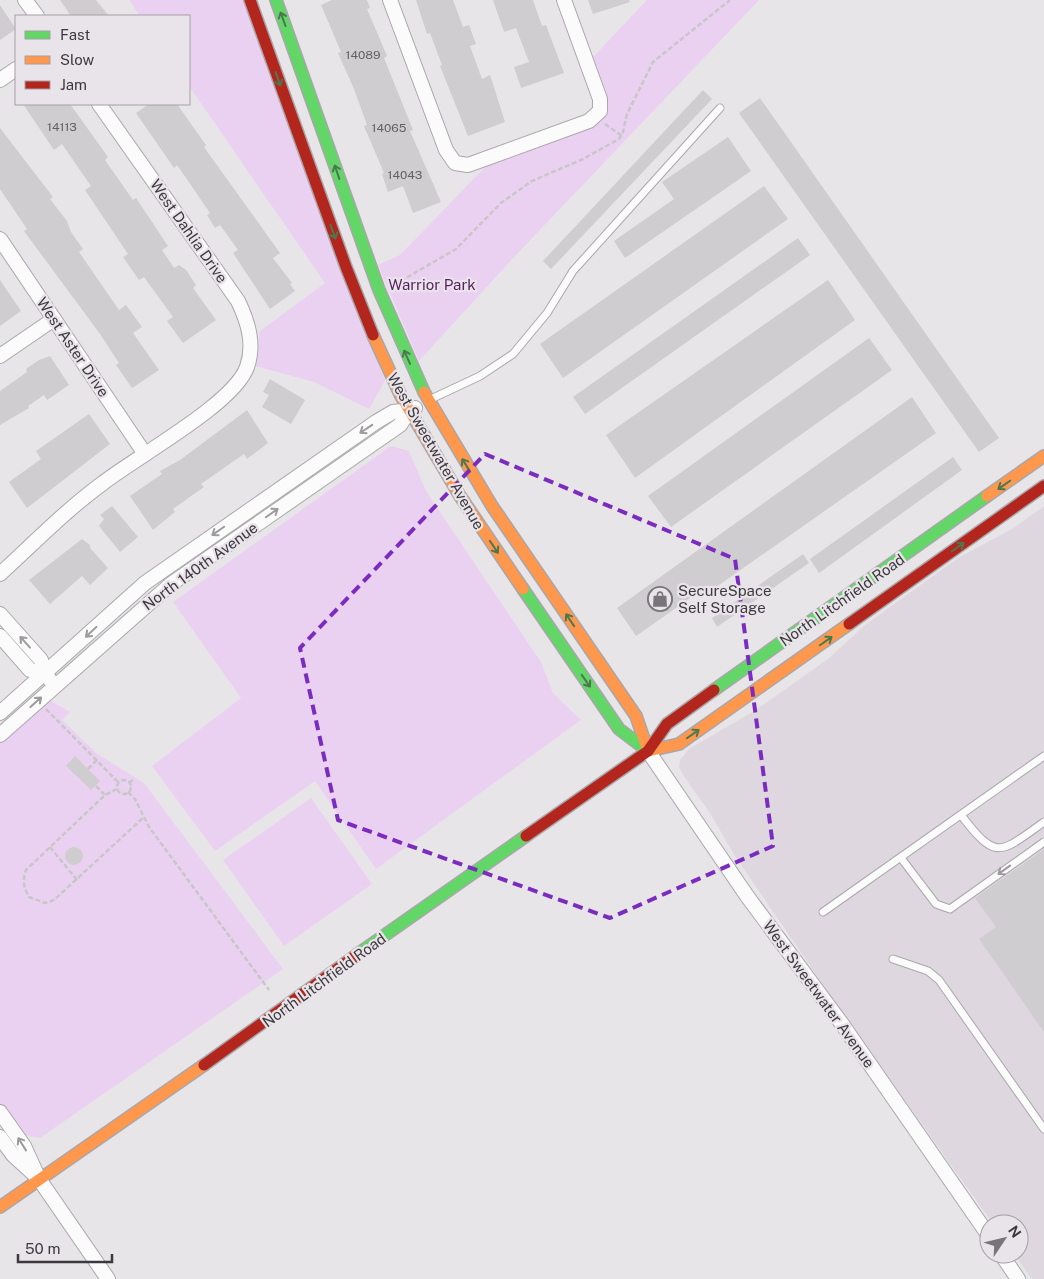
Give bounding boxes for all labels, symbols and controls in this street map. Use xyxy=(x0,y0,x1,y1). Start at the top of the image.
one-way arrow xyxy=(278,11,287,27)
legend xyxy=(15,15,190,105)
text: Fast xyxy=(60,26,90,43)
house number: 14089 xyxy=(346,48,380,62)
text: Slow xyxy=(60,51,95,68)
one-way arrow xyxy=(274,71,284,87)
text: Jam xyxy=(60,76,87,93)
house number: 14113 xyxy=(47,120,77,134)
house number: 14065 xyxy=(372,121,407,135)
one-way arrow xyxy=(332,165,341,180)
house number: 14043 xyxy=(388,168,422,182)
street label: West Dahlia Drive xyxy=(147,176,231,286)
one-way arrow xyxy=(329,224,338,239)
park label: Warrior Park xyxy=(388,276,476,293)
street label: West Aster Drive xyxy=(33,294,113,400)
one-way arrow xyxy=(401,350,411,365)
street label: West Sweetwater Avenue xyxy=(384,370,488,532)
one-way arrow xyxy=(359,424,373,434)
one-way arrow xyxy=(460,458,471,472)
one-way arrow xyxy=(998,479,1011,490)
one-way arrow xyxy=(265,508,279,518)
street label: North 140th Avenue xyxy=(139,519,261,613)
one-way arrow xyxy=(211,526,225,536)
one-way arrow xyxy=(488,540,499,554)
one-way arrow xyxy=(951,542,965,552)
street label: North Litchfield Road xyxy=(776,551,908,649)
place label: SecureSpace Self Storage xyxy=(678,582,772,616)
shop icon: SecureSpace Self Storage xyxy=(647,586,673,612)
one-way arrow xyxy=(565,613,575,627)
one-way arrow xyxy=(84,626,97,637)
one-way arrow xyxy=(19,636,31,649)
one-way arrow xyxy=(818,636,832,646)
one-way arrow xyxy=(581,674,591,688)
one-way arrow xyxy=(30,696,43,708)
one-way arrow xyxy=(685,729,699,740)
one-way arrow xyxy=(997,865,1011,875)
street label: West Sweetwater Avenue xyxy=(760,917,878,1071)
street label: North Litchfield Road xyxy=(259,930,389,1030)
one-way arrow xyxy=(17,1137,27,1151)
north arrow xyxy=(979,1214,1029,1264)
text: N xyxy=(1005,1222,1024,1241)
scale bar xyxy=(18,1232,111,1264)
text: 50 m xyxy=(25,1240,60,1257)

